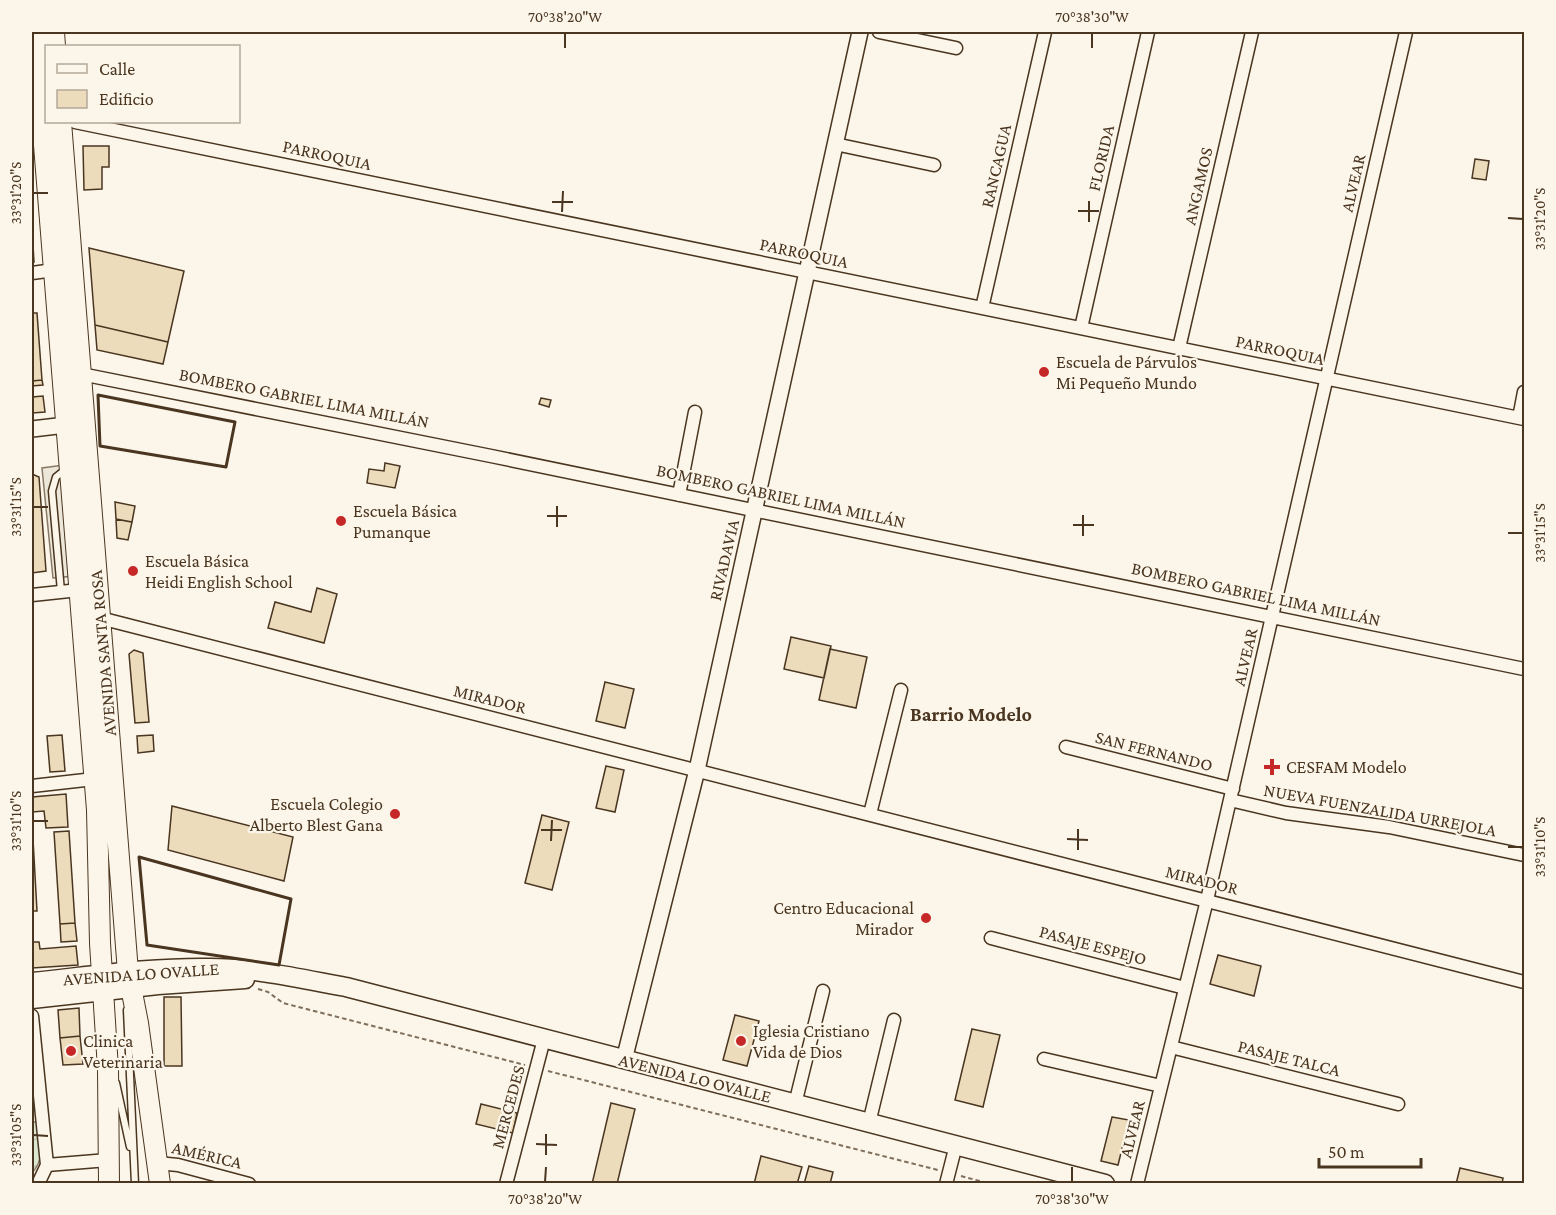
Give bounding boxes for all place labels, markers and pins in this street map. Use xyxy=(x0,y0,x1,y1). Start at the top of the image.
place label: Escuela de Párvulos Mi Pequeño Mundo xyxy=(1056,352,1197,393)
marker: Escuela de Párvulos Mi Pequeño Mundo xyxy=(1037,365,1051,379)
place label: Escuela Básica Pumanque xyxy=(353,501,457,542)
marker: Escuela Básica Pumanque xyxy=(334,514,348,528)
place label: Escuela Básica Heidi English School xyxy=(145,551,293,592)
marker: Escuela Básica Heidi English School xyxy=(126,564,140,578)
place label: CESFAM Modelo xyxy=(1286,757,1407,777)
marker: CESFAM Modelo xyxy=(1263,758,1281,776)
place label: Escuela Colegio Alberto Blest Gana xyxy=(250,794,383,835)
marker: Escuela Colegio Alberto Blest Gana xyxy=(388,807,402,821)
place label: Centro Educacional Mirador xyxy=(773,898,915,939)
marker: Centro Educacional Mirador xyxy=(919,911,933,925)
place label: Iglesia Cristiano Vida de Dios xyxy=(753,1021,870,1062)
place label: Clinica Veterinaria xyxy=(83,1031,163,1072)
marker: Iglesia Cristiano Vida de Dios xyxy=(734,1034,748,1048)
marker: Clinica Veterinaria xyxy=(64,1044,78,1058)

